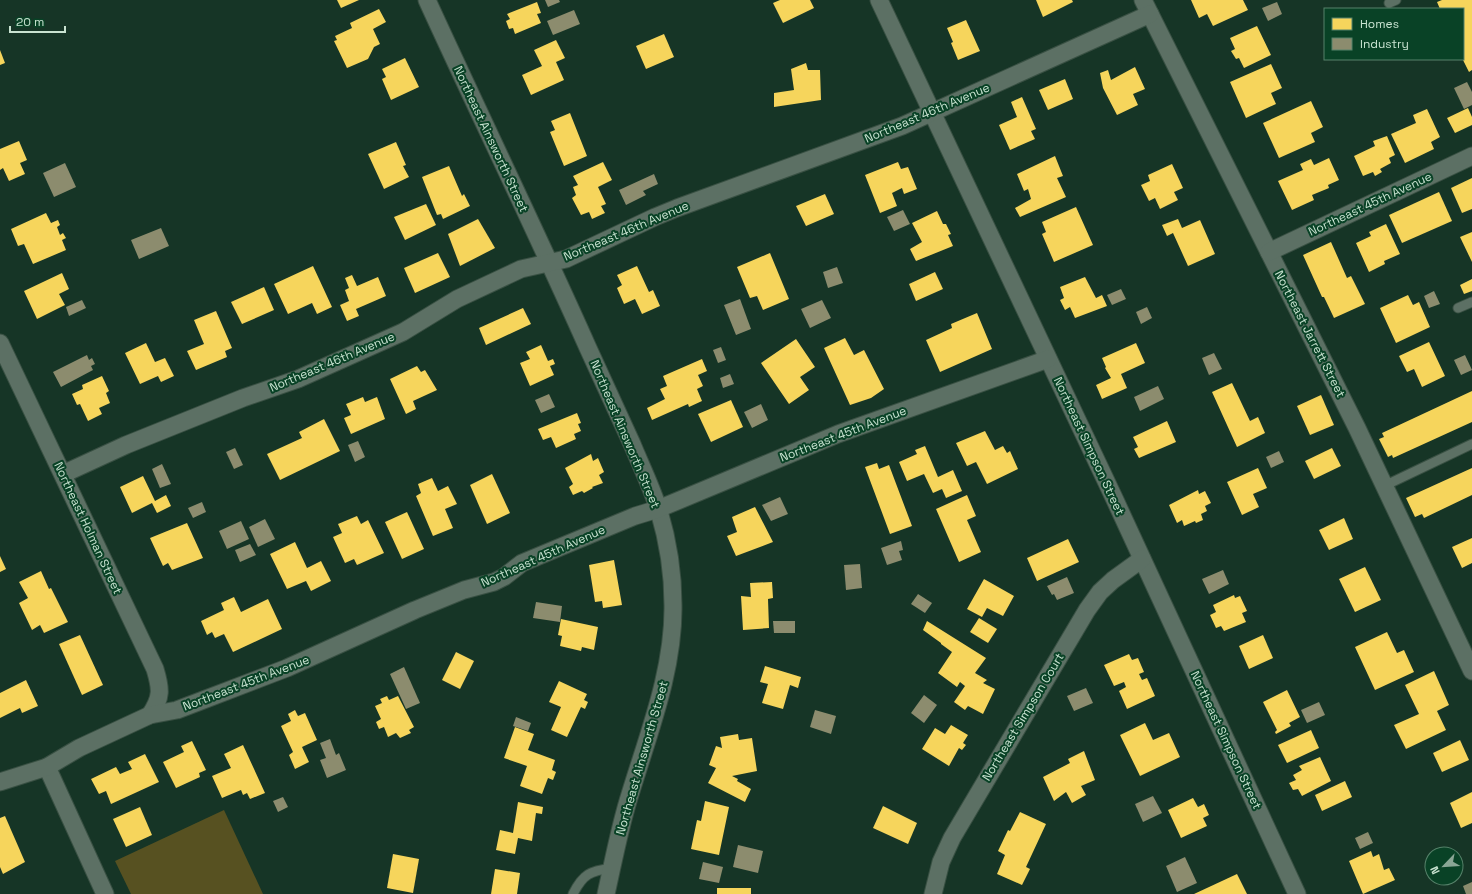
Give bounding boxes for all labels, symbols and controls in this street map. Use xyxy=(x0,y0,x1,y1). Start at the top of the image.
scale bar xyxy=(10,8,65,34)
legend xyxy=(1324,8,1464,60)
text: 20 m xyxy=(16,14,44,30)
text: Homes xyxy=(1360,16,1399,32)
text: Industry xyxy=(1360,36,1409,52)
street label: Northeast Ainsworth Street xyxy=(450,63,532,215)
street label: Northeast 46th Avenue xyxy=(862,79,992,147)
street label: Northeast 45th Avenue xyxy=(1306,168,1434,240)
street label: Northeast 46th Avenue xyxy=(561,197,691,265)
street label: Northeast Jarrett Street xyxy=(1271,268,1349,400)
street label: Northeast 46th Avenue xyxy=(267,328,397,396)
street label: Northeast Ainsworth Street xyxy=(586,357,664,511)
street label: Northeast Simpson Street xyxy=(1050,374,1128,518)
street label: Northeast 45th Avenue xyxy=(777,402,909,466)
street label: Northeast Holman Street xyxy=(50,459,126,597)
street label: Northeast 45th Avenue xyxy=(478,521,608,591)
street label: Northeast Simpson Court xyxy=(978,650,1068,784)
street label: Northeast 45th Avenue xyxy=(180,651,312,715)
street label: Northeast Simpson Street xyxy=(1187,668,1265,812)
street label: Northeast Ainsworth Street xyxy=(612,679,672,837)
north arrow xyxy=(1424,846,1464,886)
text: N xyxy=(1427,864,1443,877)

